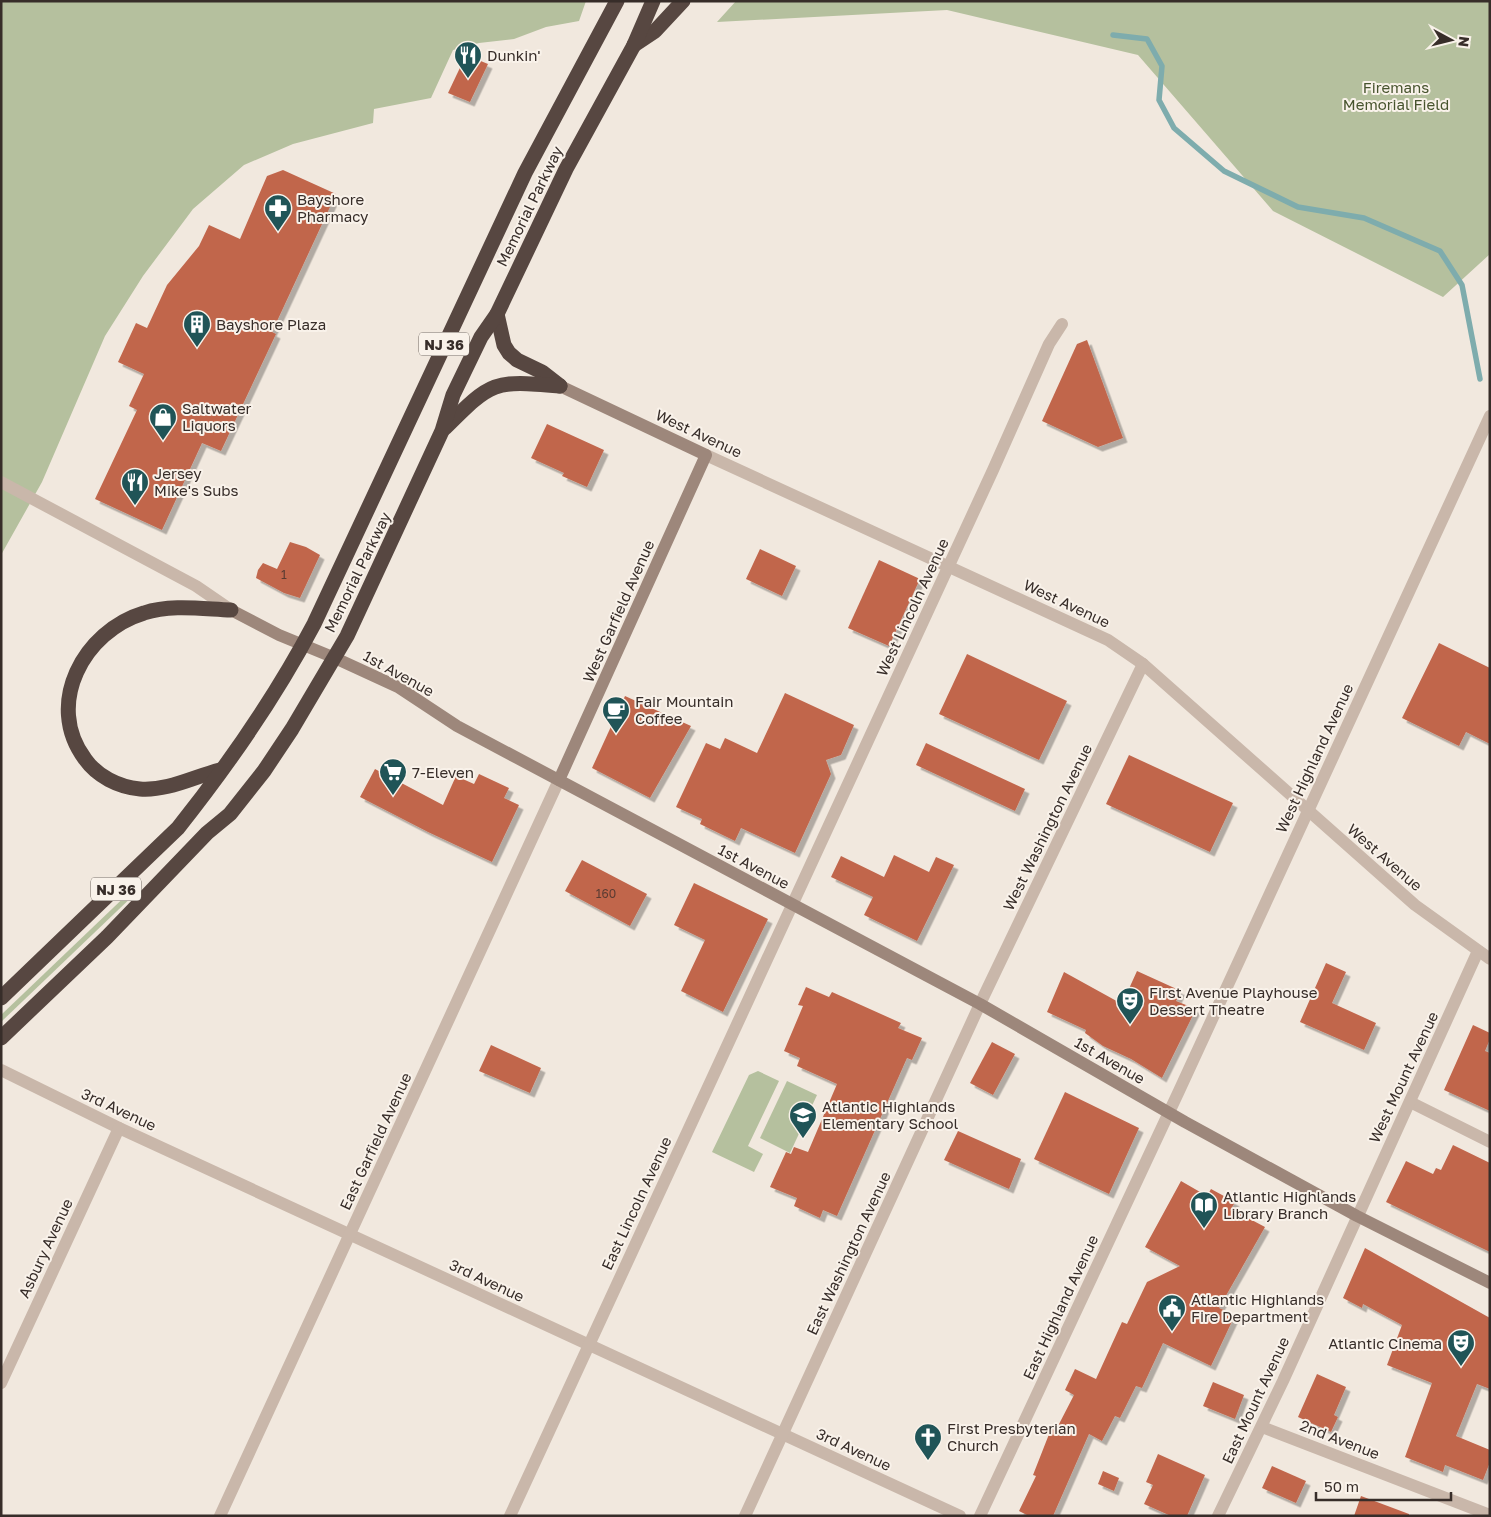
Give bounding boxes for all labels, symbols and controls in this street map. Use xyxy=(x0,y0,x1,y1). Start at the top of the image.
north arrow xyxy=(1426,15,1476,65)
text: N xyxy=(1455,35,1473,48)
restaurant icon: Dunkin' xyxy=(453,40,483,79)
place label: Dunkin' xyxy=(487,46,541,64)
park label: Firemans Memorial Field xyxy=(1343,78,1449,113)
street label: Memorial Parkway xyxy=(492,142,566,269)
place label: Bayshore Pharmacy xyxy=(297,190,369,225)
pharmacy icon: Bayshore Pharmacy xyxy=(263,193,293,232)
building icon: Bayshore Plaza xyxy=(182,309,212,348)
place label: Bayshore Plaza xyxy=(216,315,326,333)
road number: NJ 36 xyxy=(419,332,469,356)
place label: Saltwater Liquors xyxy=(182,399,252,434)
shop icon: Saltwater Liquors xyxy=(148,402,178,441)
street label: West Avenue xyxy=(653,405,745,461)
place label: Jersey Mike's Subs xyxy=(154,464,239,499)
restaurant icon: Jersey Mike's Subs xyxy=(120,467,150,506)
street label: Memorial Parkway xyxy=(320,508,394,635)
street label: West Lincoln Avenue xyxy=(872,535,952,679)
street label: West Garfield Avenue xyxy=(578,537,658,685)
house number: 1 xyxy=(281,567,287,582)
street label: West Avenue xyxy=(1021,575,1113,631)
street label: 1st Avenue xyxy=(361,646,438,700)
street label: West Highland Avenue xyxy=(1272,680,1357,835)
place label: Fair Mountain Coffee xyxy=(635,692,734,727)
cafe icon: Fair Mountain Coffee xyxy=(601,695,631,734)
street label: West Washington Avenue xyxy=(999,741,1095,913)
supermarket icon: 7-Eleven xyxy=(378,757,408,796)
place label: 7-Eleven xyxy=(412,763,474,781)
street label: West Avenue xyxy=(1344,820,1426,895)
street label: 1st Avenue xyxy=(715,840,793,892)
road number: NJ 36 xyxy=(91,878,141,901)
house number: 160 xyxy=(596,886,616,901)
place label: First Avenue Playhouse Dessert Theatre xyxy=(1149,983,1318,1018)
theatre icon: First Avenue Playhouse Dessert Theatre xyxy=(1115,986,1145,1025)
street label: West Mount Avenue xyxy=(1365,1008,1441,1146)
street label: 1st Avenue xyxy=(1072,1033,1148,1087)
street label: East Garfield Avenue xyxy=(335,1069,415,1212)
street label: 3rd Avenue xyxy=(79,1084,160,1134)
place label: Atlantic Highlands Elementary School xyxy=(822,1097,958,1132)
school or university icon: Atlantic Highlands Elementary School xyxy=(788,1100,818,1139)
street label: East Lincoln Avenue xyxy=(597,1133,675,1272)
street label: East Washington Avenue xyxy=(802,1168,894,1337)
place label: Atlantic Highlands Library Branch xyxy=(1223,1187,1356,1222)
library icon: Atlantic Highlands Library Branch xyxy=(1189,1190,1219,1229)
street label: Asbury Avenue xyxy=(14,1195,76,1301)
street label: East Highland Avenue xyxy=(1019,1232,1102,1382)
street label: 3rd Avenue xyxy=(447,1255,528,1305)
place label: Atlantic Highlands Fire Department xyxy=(1191,1290,1324,1325)
public building icon: Atlantic Highlands Fire Department xyxy=(1157,1293,1187,1332)
theatre icon: Atlantic Cinema xyxy=(1446,1328,1476,1367)
street label: East Mount Avenue xyxy=(1218,1333,1292,1466)
place label: Atlantic Cinema xyxy=(1328,1334,1442,1352)
street label: 2nd Avenue xyxy=(1298,1416,1383,1463)
place label: First Presbyterian Church xyxy=(947,1419,1076,1454)
church icon: First Presbyterian Church xyxy=(913,1422,943,1461)
street label: 3rd Avenue xyxy=(814,1424,895,1474)
scale bar xyxy=(1316,1470,1451,1502)
text: 50 m xyxy=(1324,1477,1359,1495)

